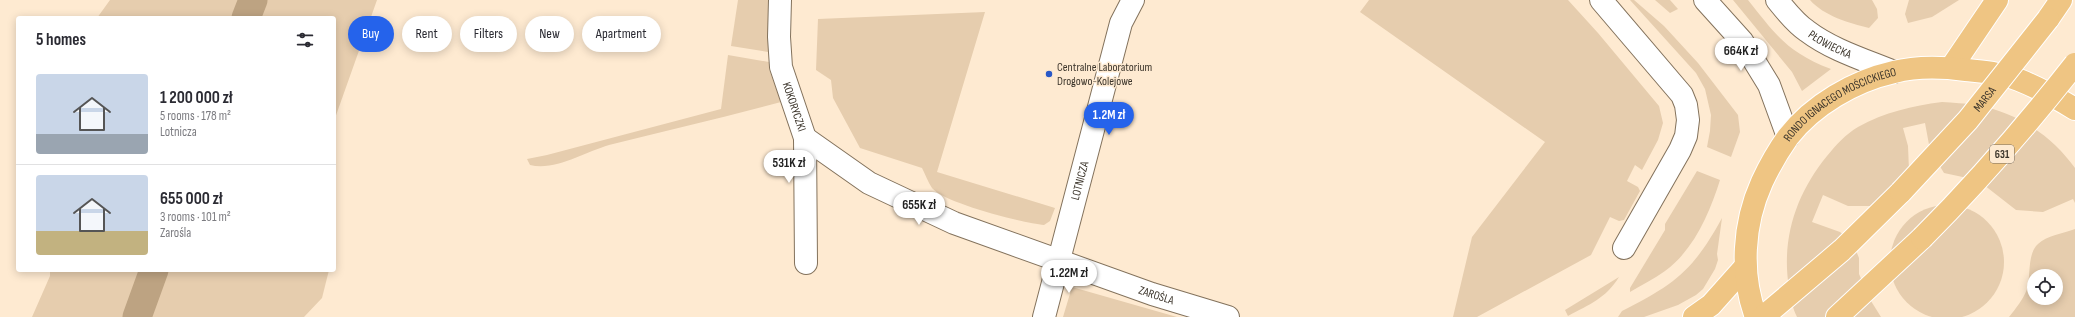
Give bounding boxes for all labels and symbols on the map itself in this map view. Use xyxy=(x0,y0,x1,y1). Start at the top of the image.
street label: PŁOWIECKA xyxy=(1805,27,1854,63)
pin: 664K zł xyxy=(1704,38,1778,72)
place label: Centralne Laboratorium Drogowo-Kolejowe xyxy=(1057,60,1153,89)
street label: RONDO IGNACEGO MOŚCICKIEGO xyxy=(1780,65,1898,145)
marker: Centralne Laboratorium Drogowo-Kolejowe xyxy=(1044,69,1054,79)
street label: KOKORYCZKI xyxy=(779,80,809,134)
street label: MARSA xyxy=(1970,83,2000,115)
pin: 1.2M zł xyxy=(1072,102,1146,136)
road number: 631 xyxy=(1990,145,2014,163)
pin: 531K zł xyxy=(752,150,826,184)
street label: LOTNICZA xyxy=(1068,159,1093,202)
pin: 655K zł xyxy=(882,192,956,226)
pin: 1.22M zł xyxy=(1028,260,1110,294)
street label: ZAROŚLA xyxy=(1136,283,1177,308)

